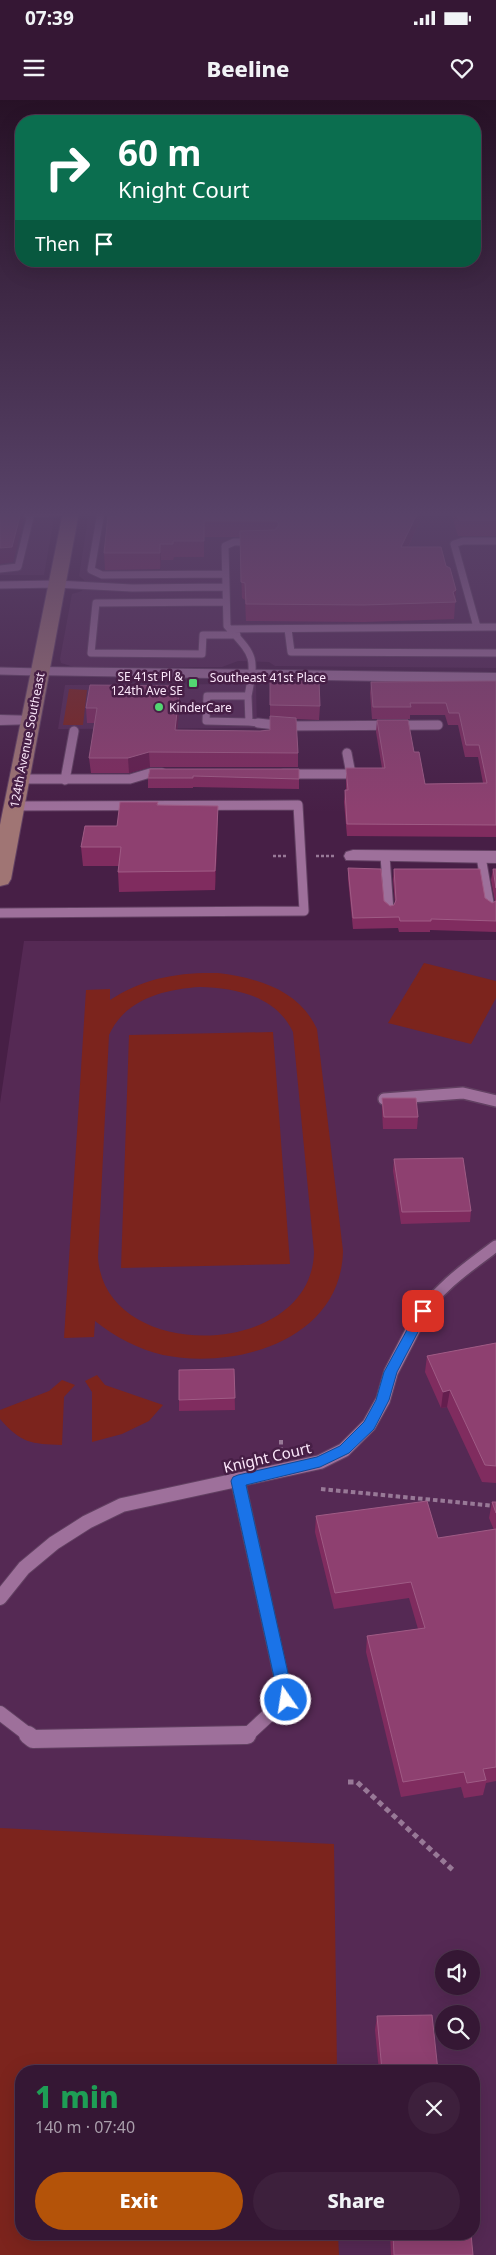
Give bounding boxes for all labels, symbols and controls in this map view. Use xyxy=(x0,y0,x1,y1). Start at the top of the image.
text: 07:39 xyxy=(25,5,74,31)
text: Beeline xyxy=(207,53,289,83)
icon: menu xyxy=(20,54,48,82)
icon: heart xyxy=(448,54,476,82)
text: 60 m xyxy=(118,129,201,176)
icon: right xyxy=(35,135,100,200)
text: Knight Court xyxy=(118,174,250,204)
icon: arrive xyxy=(90,230,118,258)
text: Then xyxy=(35,231,80,257)
place label: SE 41st Pl & 124th Ave SE xyxy=(111,668,183,699)
street label: Southeast 41st Place xyxy=(210,669,326,686)
street label: 124th Avenue Southeast xyxy=(6,670,49,809)
marker: SE 41st Pl & 124th Ave SE xyxy=(187,677,199,689)
place label: KinderCare xyxy=(169,699,232,716)
marker: KinderCare xyxy=(153,701,165,713)
pin xyxy=(402,1290,444,1332)
icon: arrive xyxy=(409,1297,437,1325)
street label: Knight Court xyxy=(221,1437,314,1477)
position arrow xyxy=(259,1673,311,1725)
map controls xyxy=(435,1950,480,2050)
button: sound xyxy=(435,1950,480,1995)
button: search xyxy=(435,2005,480,2050)
text: 1 min xyxy=(35,2076,119,2117)
button: close xyxy=(408,2082,460,2134)
text: 140 m · 07:40 xyxy=(35,2116,135,2138)
button: Exit xyxy=(35,2172,243,2230)
button: Share xyxy=(253,2172,460,2230)

